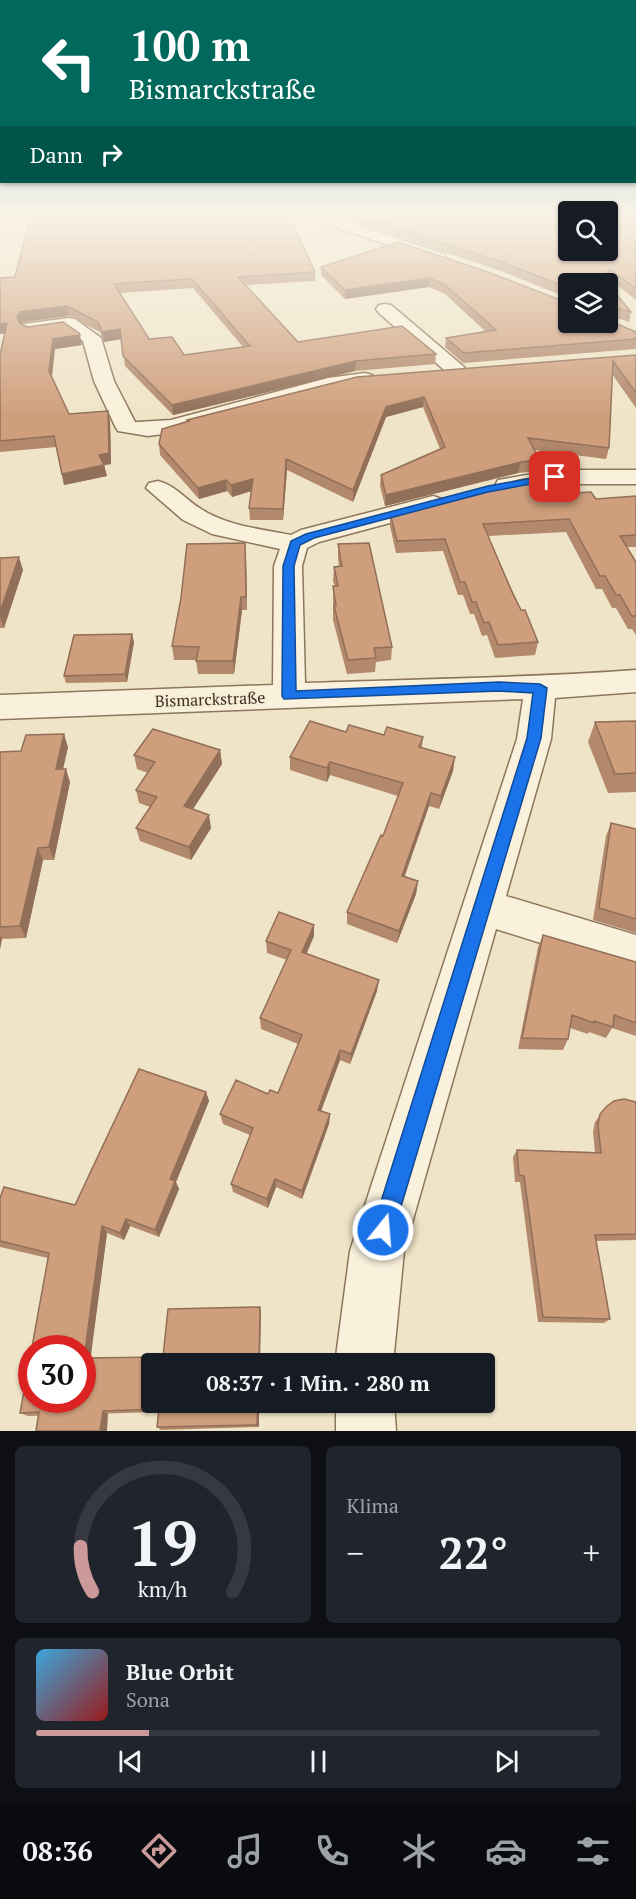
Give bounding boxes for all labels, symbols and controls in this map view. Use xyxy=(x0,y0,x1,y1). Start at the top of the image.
text: 100 m xyxy=(129,17,250,73)
icon: left xyxy=(30,24,108,102)
text: Bismarckstraße xyxy=(129,71,316,107)
icon: right xyxy=(95,138,128,171)
text: Dann xyxy=(30,140,83,169)
map controls xyxy=(558,201,618,333)
button: search xyxy=(558,201,618,261)
button: layers xyxy=(558,273,618,333)
pin xyxy=(529,451,580,502)
icon: arrive xyxy=(538,460,571,493)
street label: Bismarckstraße xyxy=(154,686,266,712)
position arrow xyxy=(351,1198,415,1262)
speed limit sign: 30 xyxy=(18,1335,96,1413)
text: 08:37 · 1 Min. · 280 m xyxy=(206,1368,430,1397)
text: Klima xyxy=(347,1492,399,1519)
text: 19 xyxy=(127,1501,198,1584)
text: 22° xyxy=(439,1522,508,1582)
text: − xyxy=(347,1531,364,1574)
text: + xyxy=(582,1531,600,1574)
text: km/h xyxy=(138,1575,188,1603)
text: Blue Orbit xyxy=(126,1657,234,1686)
text: Sona xyxy=(126,1686,170,1713)
icon: previous xyxy=(114,1745,147,1778)
icon: pause xyxy=(302,1745,335,1778)
icon: next xyxy=(490,1745,523,1778)
icon: directions xyxy=(138,1830,180,1872)
icon: music xyxy=(224,1830,266,1872)
icon: phone xyxy=(311,1830,353,1872)
icon: climate xyxy=(398,1830,440,1872)
icon: car xyxy=(485,1830,527,1872)
icon: filters xyxy=(572,1830,614,1872)
text: 08:36 xyxy=(22,1833,93,1869)

